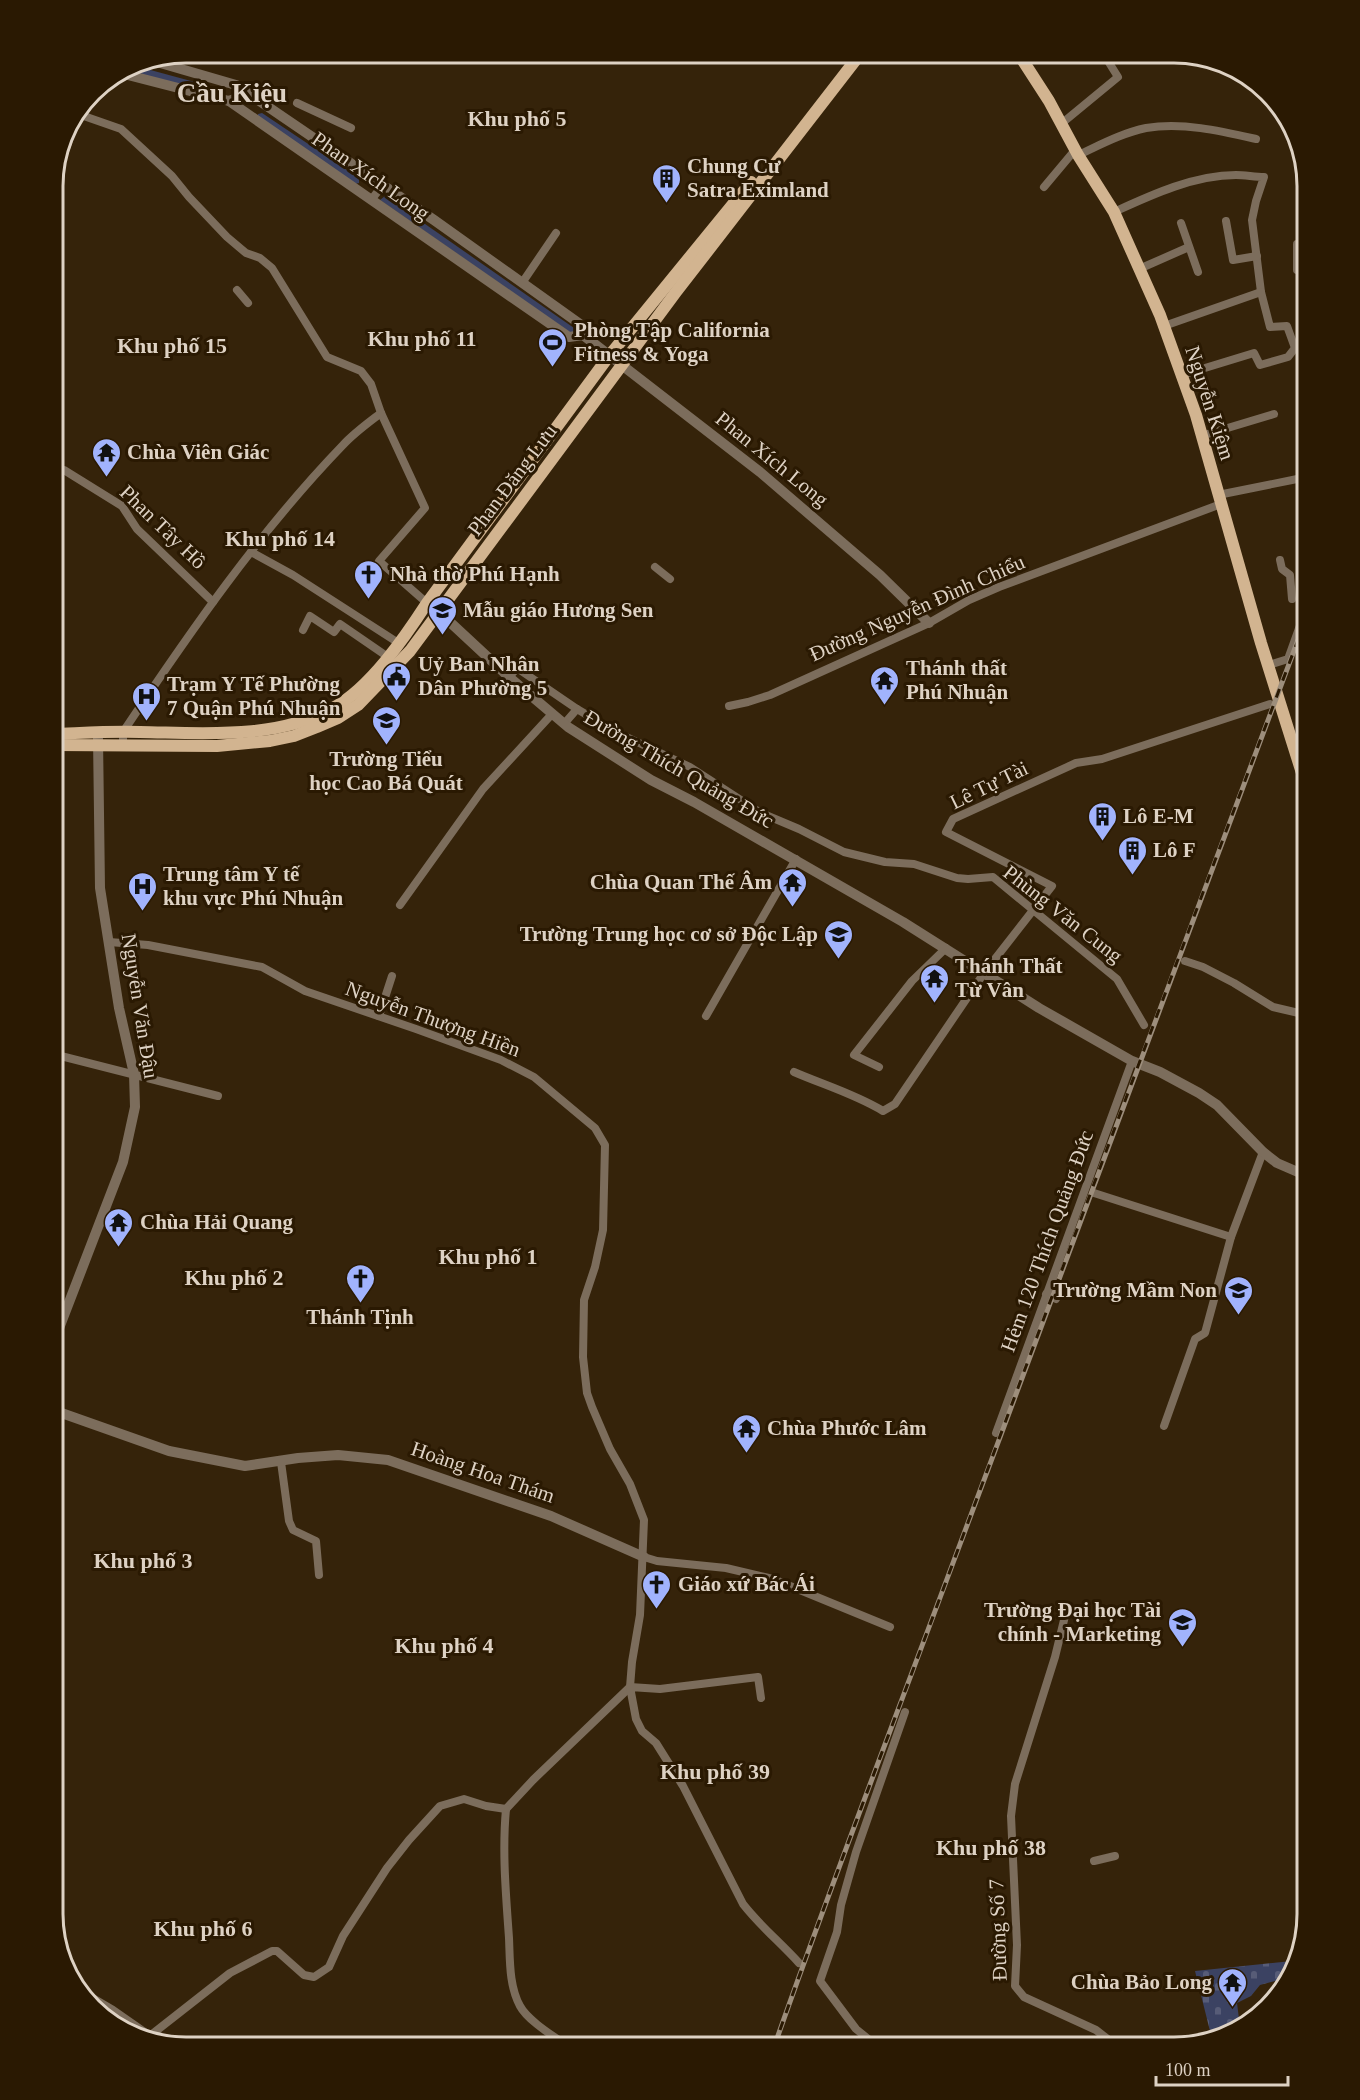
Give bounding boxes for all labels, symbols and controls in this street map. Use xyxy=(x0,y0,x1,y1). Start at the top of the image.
district label: Cầu Kiệu xyxy=(177,78,287,108)
district label: Khu phố 5 xyxy=(467,106,567,131)
street label: Phan Xích Long xyxy=(308,127,435,226)
place label: Chung Cư Satra Eximland xyxy=(687,154,829,202)
building icon: Chung Cư Satra Eximland xyxy=(650,162,682,204)
place label: Phòng Tập California Fitness & Yoga xyxy=(574,318,770,366)
district label: Khu phố 11 xyxy=(368,326,476,351)
sports icon: Phòng Tập California Fitness & Yoga xyxy=(537,326,569,368)
district label: Khu phố 15 xyxy=(117,333,227,358)
street label: Nguyễn Kiệm xyxy=(1180,343,1240,463)
street label: Phan Xích Long xyxy=(711,406,833,512)
street label: Phan Đăng Lưu xyxy=(462,419,562,540)
temple icon: Chùa Viên Giác xyxy=(90,436,122,478)
place label: Chùa Viên Giác xyxy=(127,440,269,464)
street label: Phan Tây Hồ xyxy=(115,480,211,574)
district label: Khu phố 14 xyxy=(225,526,335,551)
street label: Đường Nguyễn Đình Chiểu xyxy=(806,549,1029,666)
church icon: Nhà thờ Phú Hạnh xyxy=(353,558,385,600)
place label: Nhà thờ Phú Hạnh xyxy=(390,562,560,586)
school or university icon: Mẫu giáo Hương Sen xyxy=(426,594,458,636)
place label: Mẫu giáo Hương Sen xyxy=(463,598,654,622)
place label: Uỷ Ban Nhân Dân Phường 5 xyxy=(418,652,547,700)
place label: Thánh thất Phú Nhuận xyxy=(906,656,1008,704)
public building icon: Uỷ Ban Nhân Dân Phường 5 xyxy=(381,660,413,702)
temple icon: Thánh thất Phú Nhuận xyxy=(869,664,901,706)
place label: Trạm Y Tế Phường 7 Quận Phú Nhuận xyxy=(167,672,341,720)
hospital icon: Trạm Y Tế Phường 7 Quận Phú Nhuận xyxy=(130,680,162,722)
school or university icon: Trường Tiểu học Cao Bá Quát xyxy=(370,704,402,746)
street label: Đường Thích Quảng Đức xyxy=(580,705,778,833)
place label: Trường Tiểu học Cao Bá Quát xyxy=(309,747,463,795)
street label: Lê Tự Tài xyxy=(946,756,1032,814)
building icon: Lô E-M xyxy=(1086,800,1118,842)
place label: Lô E-M xyxy=(1123,804,1194,828)
building icon: Lô F xyxy=(1116,834,1148,876)
place label: Lô F xyxy=(1153,838,1196,862)
street label: Phùng Văn Cung xyxy=(999,860,1128,968)
place label: Trung tâm Y tế khu vực Phú Nhuận xyxy=(163,862,343,910)
temple icon: Chùa Quan Thế Âm xyxy=(777,866,809,908)
hospital icon: Trung tâm Y tế khu vực Phú Nhuận xyxy=(126,870,158,912)
place label: Chùa Quan Thế Âm xyxy=(590,870,772,894)
school or university icon: Trường Trung học cơ sở Độc Lập xyxy=(823,918,855,960)
place label: Trường Trung học cơ sở Độc Lập xyxy=(520,922,818,946)
street label: Nguyễn Văn Đậu xyxy=(117,932,163,1081)
place label: Thánh Thất Từ Vân xyxy=(955,954,1063,1002)
temple icon: Thánh Thất Từ Vân xyxy=(918,962,950,1004)
street label: Nguyễn Thượng Hiền xyxy=(342,976,524,1062)
street label: Hẻm 120 Thích Quảng Đức xyxy=(996,1127,1098,1355)
temple icon: Chùa Hải Quang xyxy=(103,1206,135,1248)
place label: Chùa Hải Quang xyxy=(140,1210,293,1234)
district label: Khu phố 1 xyxy=(438,1244,538,1269)
church icon: Thánh Tịnh xyxy=(344,1262,376,1304)
district label: Khu phố 2 xyxy=(184,1265,284,1290)
school or university icon: Trường Mầm Non xyxy=(1222,1274,1254,1316)
place label: Trường Mầm Non xyxy=(1053,1278,1217,1302)
place label: Thánh Tịnh xyxy=(306,1305,414,1329)
temple icon: Chùa Phước Lâm xyxy=(730,1412,762,1454)
place label: Chùa Phước Lâm xyxy=(767,1416,927,1440)
street label: Hoàng Hoa Thám xyxy=(408,1436,558,1508)
district label: Khu phố 3 xyxy=(93,1548,193,1573)
church icon: Giáo xứ Bác Ái xyxy=(641,1568,673,1610)
place label: Giáo xứ Bác Ái xyxy=(678,1572,815,1596)
place label: Trường Đại học Tài chính - Marketing xyxy=(984,1598,1161,1646)
school or university icon: Trường Đại học Tài chính - Marketing xyxy=(1166,1606,1198,1648)
district label: Khu phố 4 xyxy=(394,1633,494,1658)
district label: Khu phố 39 xyxy=(660,1759,770,1784)
district label: Khu phố 38 xyxy=(936,1835,1046,1860)
street label: Đường Số 7 xyxy=(984,1879,1012,1981)
district label: Khu phố 6 xyxy=(153,1916,253,1941)
temple icon: Chùa Bảo Long xyxy=(1217,1966,1249,2008)
place label: Chùa Bảo Long xyxy=(1071,1970,1212,1994)
scale bar xyxy=(1156,2049,1288,2087)
text: 100 m xyxy=(1165,2060,1211,2080)

